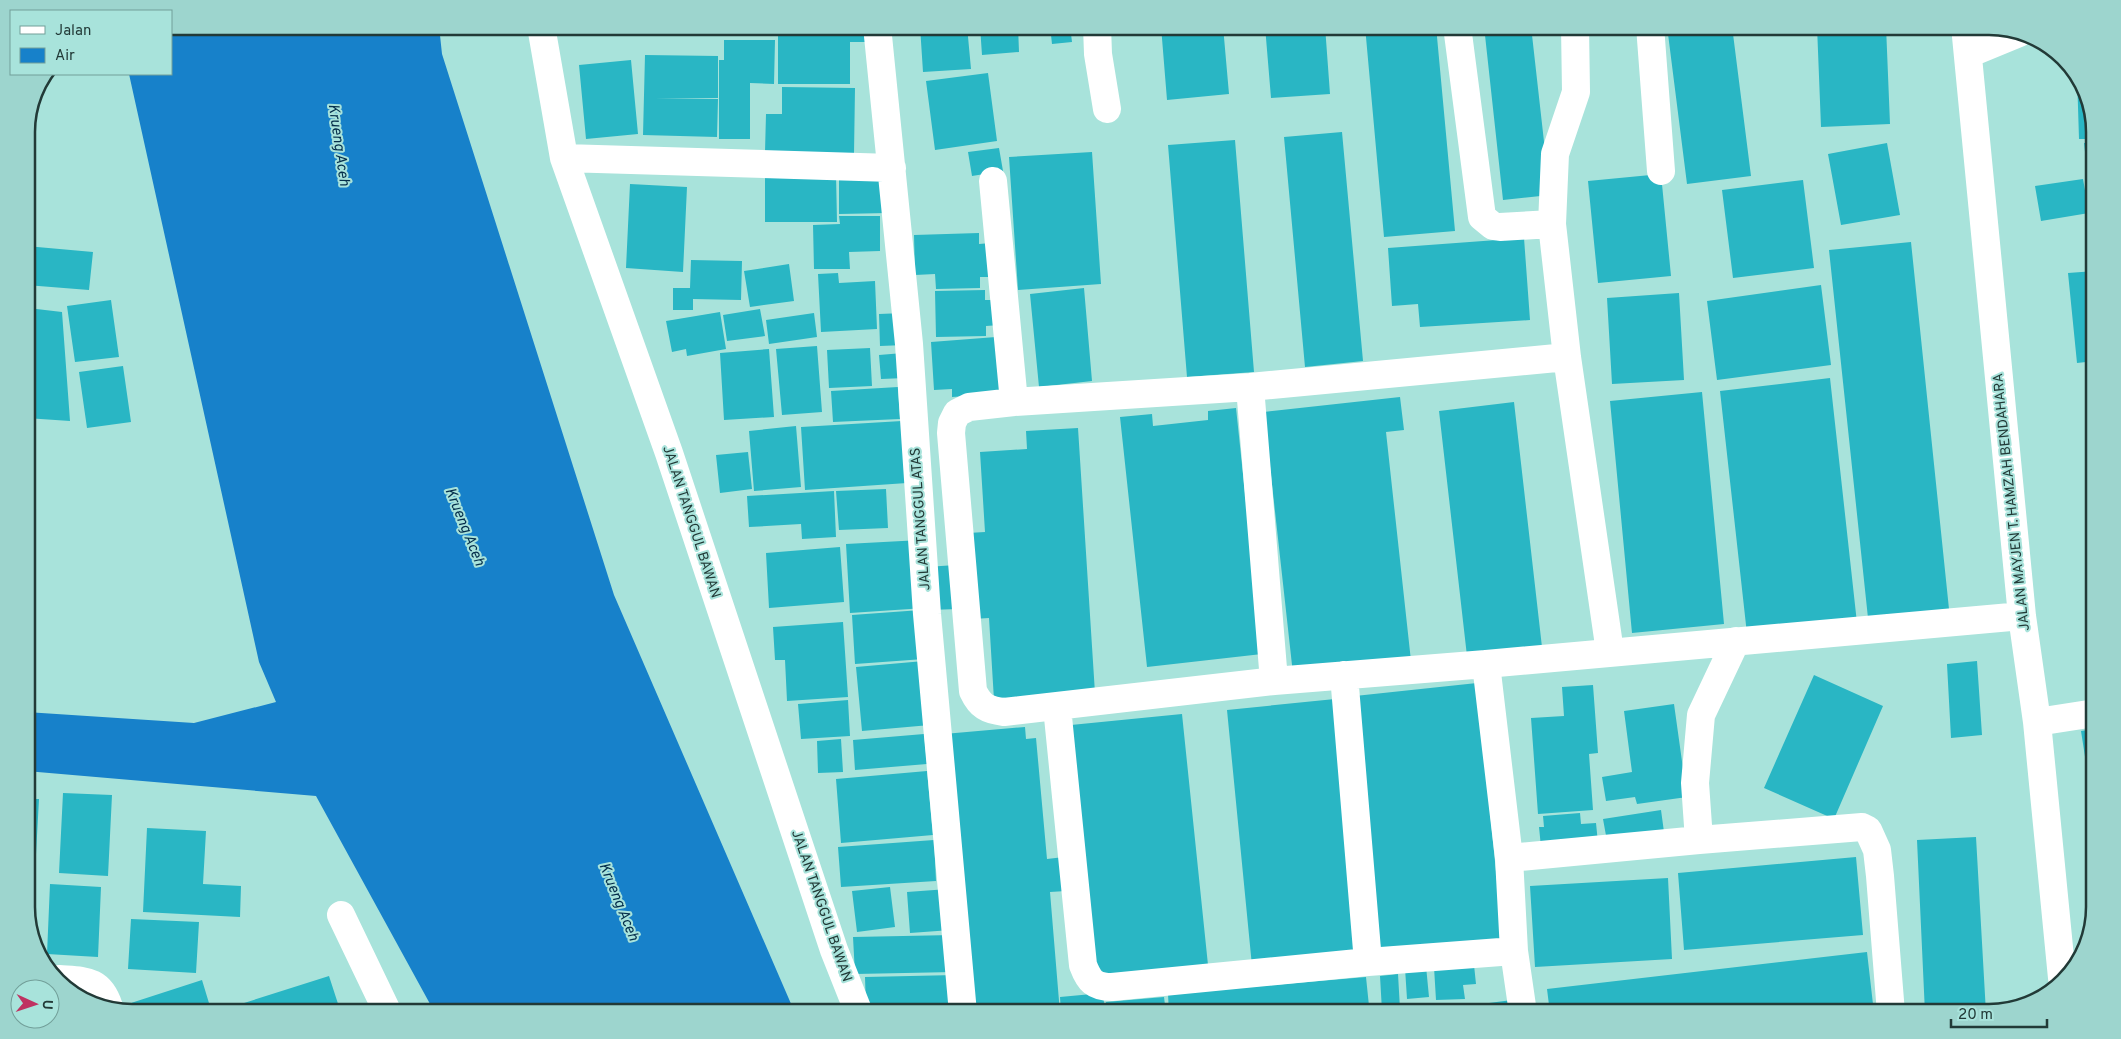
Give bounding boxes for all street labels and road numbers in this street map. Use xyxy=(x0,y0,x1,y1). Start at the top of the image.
street label: JALAN MAYJEN T. HAMZAH BENDAHARA xyxy=(1990,372,2034,632)
street label: JALAN TANGGUL BAWAN xyxy=(658,443,724,601)
street label: JALAN TANGGUL ATAS xyxy=(908,447,934,591)
street label: JALAN TANGGUL BAWAN xyxy=(787,828,855,984)

